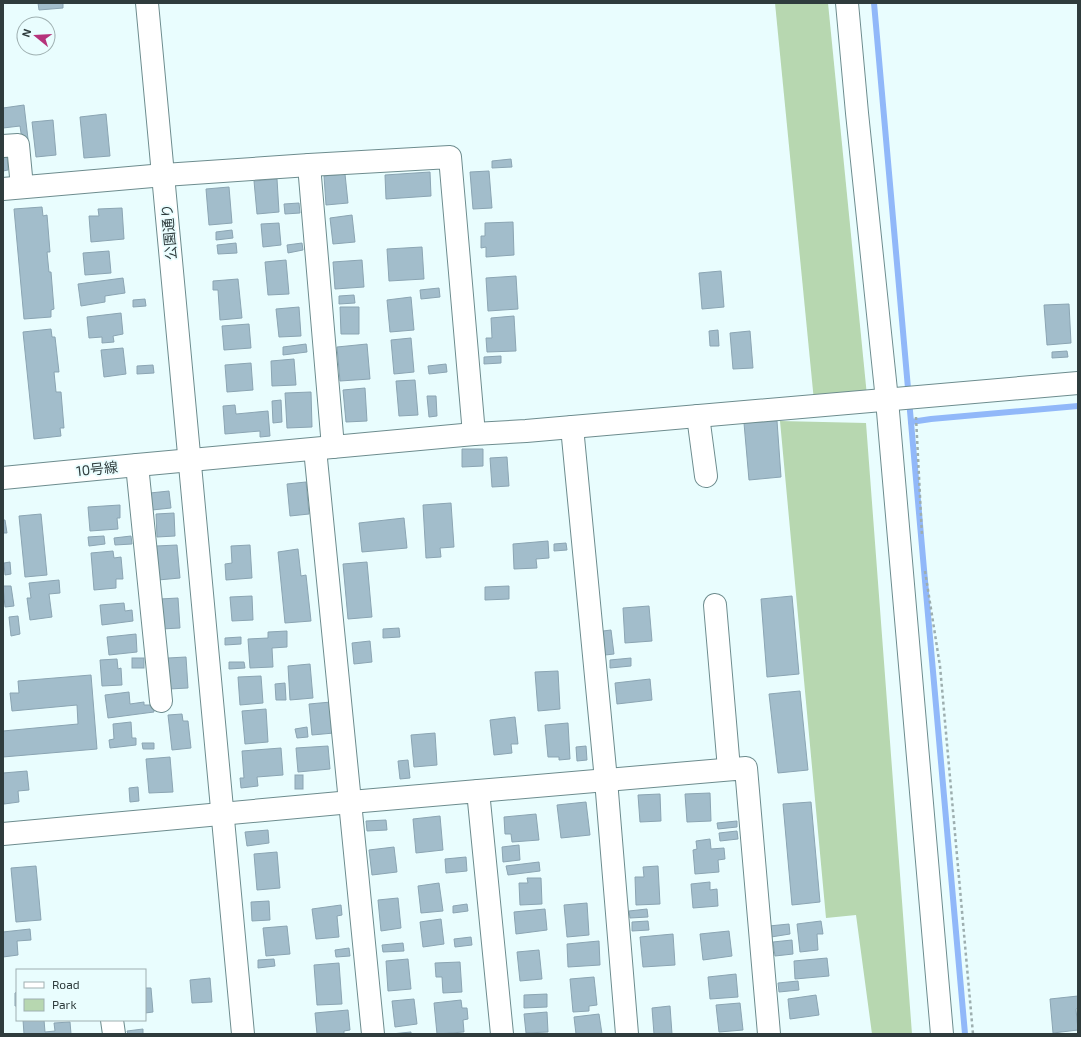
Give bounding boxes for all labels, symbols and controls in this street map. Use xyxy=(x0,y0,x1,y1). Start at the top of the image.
north arrow xyxy=(16,16,56,56)
text: N xyxy=(19,27,33,39)
street label: 公園通り xyxy=(158,203,179,261)
street label: 10号線 xyxy=(75,458,119,479)
legend xyxy=(16,969,146,1021)
text: Road xyxy=(52,977,80,991)
text: Park xyxy=(52,997,77,1011)

